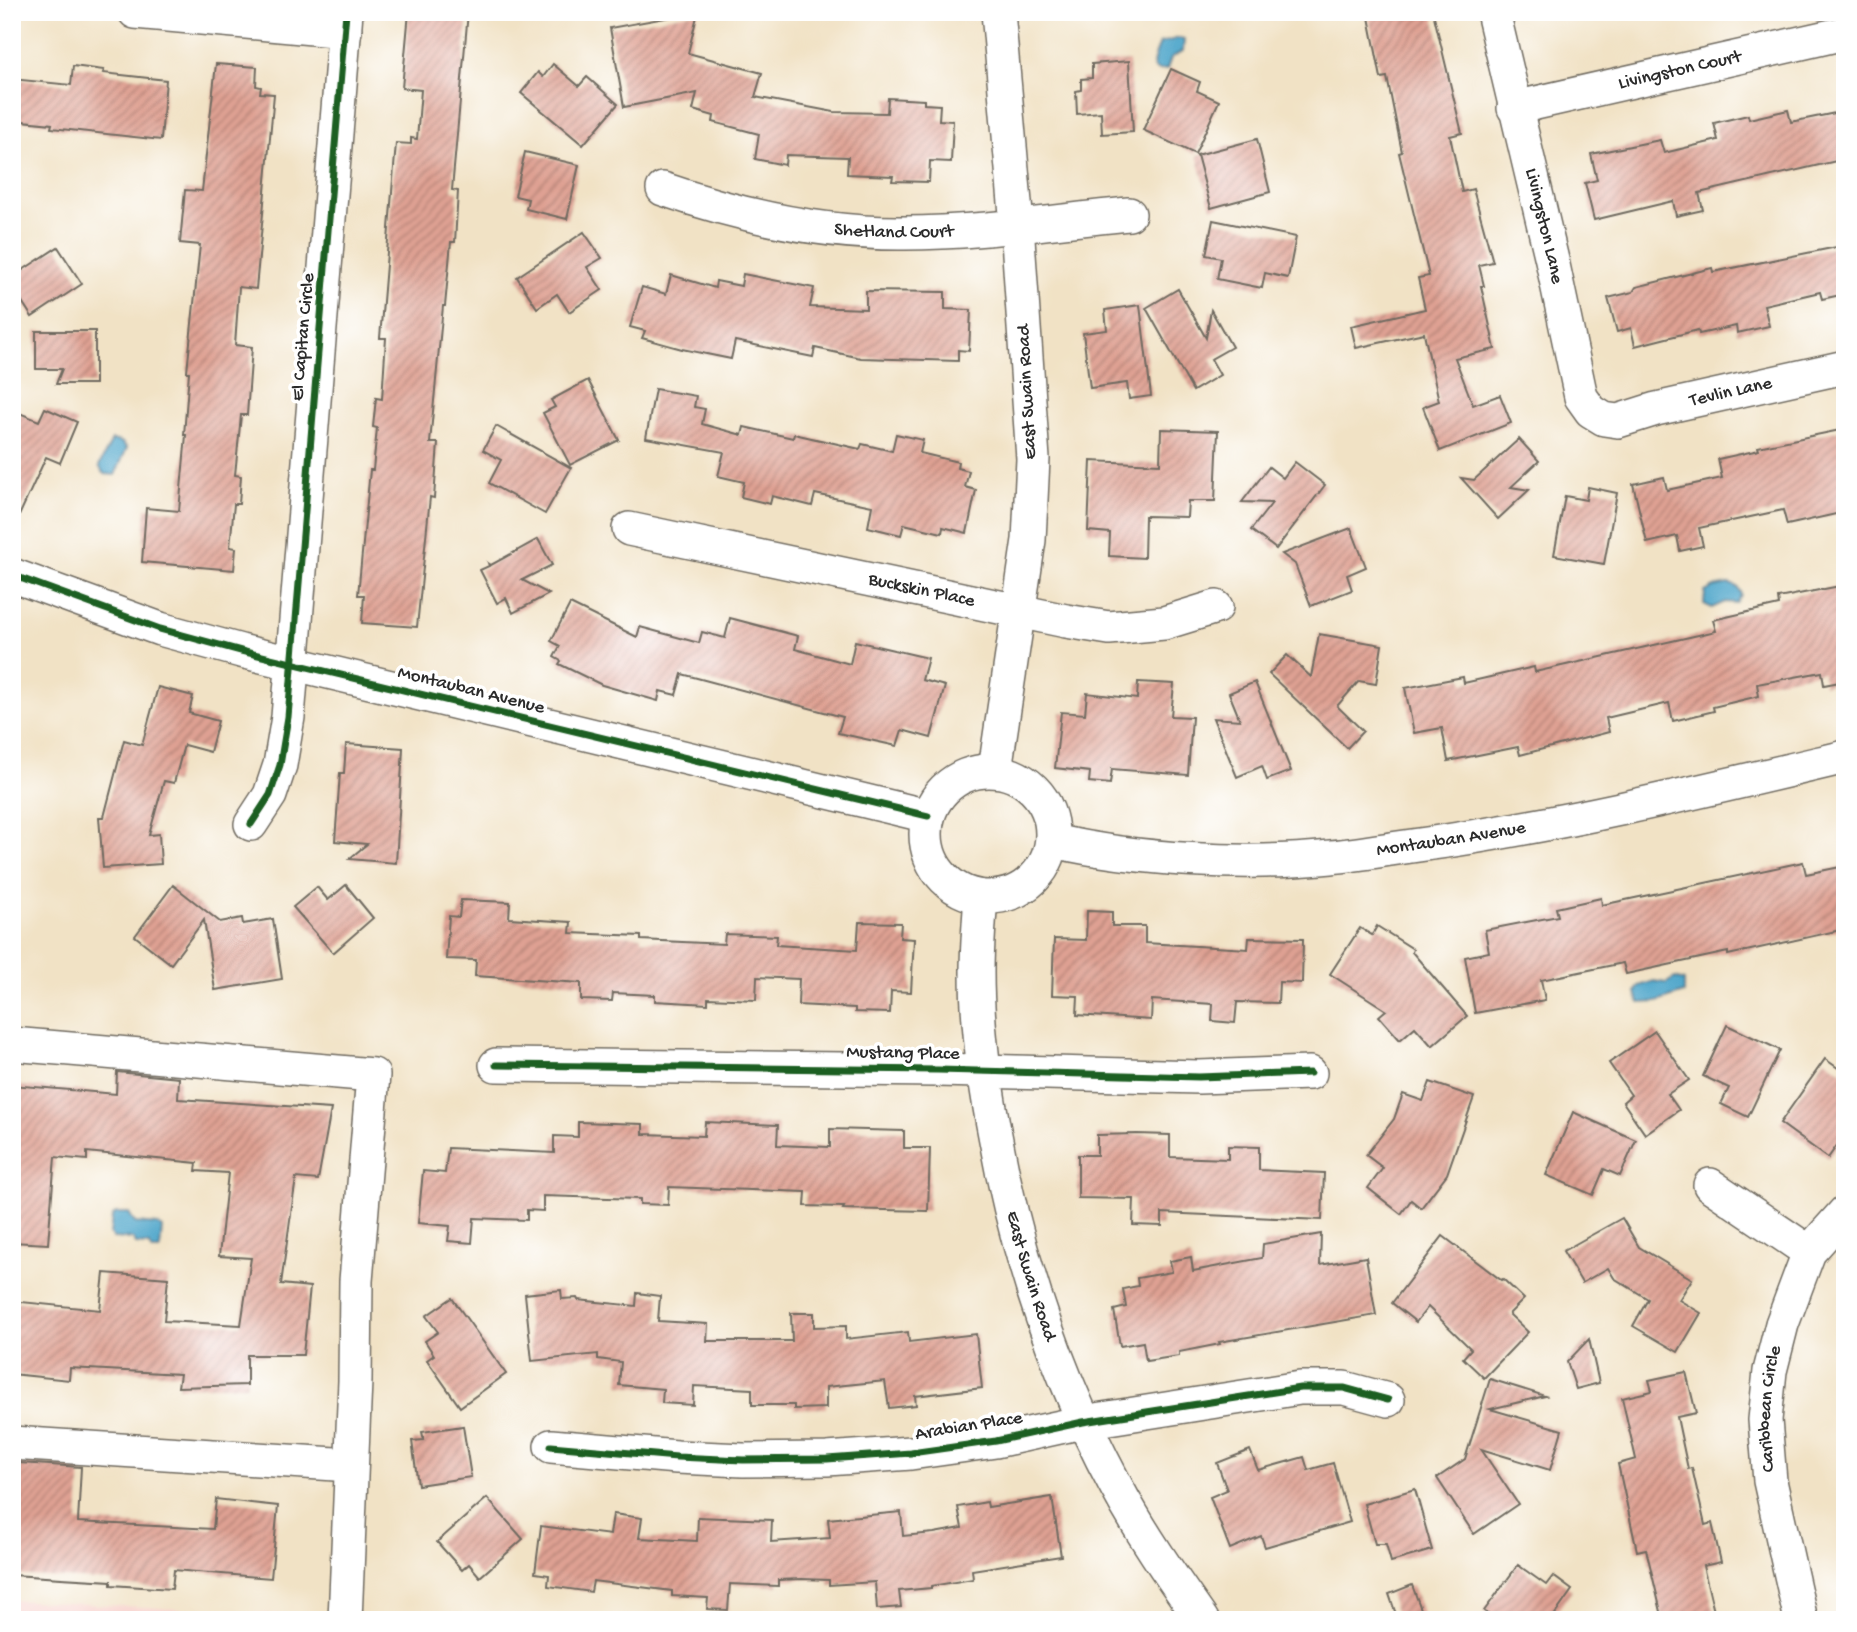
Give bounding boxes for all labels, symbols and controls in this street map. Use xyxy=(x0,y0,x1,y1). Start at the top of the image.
street label: Livingston Court xyxy=(1616,45,1746,95)
street label: Livingston Lane xyxy=(1519,166,1568,286)
street label: Shetland Court xyxy=(833,218,956,245)
street label: El Capitan Circle xyxy=(287,272,321,402)
street label: East Swain Road xyxy=(1013,322,1043,460)
street label: Tevlin Lane xyxy=(1686,372,1774,413)
street label: Buckskin Place xyxy=(865,568,977,613)
street label: Montauban Avenue xyxy=(395,662,547,720)
street label: Montauban Avenue xyxy=(1375,816,1528,863)
street label: Mustang Place xyxy=(846,1042,960,1066)
street label: East Swain Road xyxy=(1000,1209,1062,1346)
street label: Caribbean Circle xyxy=(1754,1343,1788,1473)
street label: Arabian Place xyxy=(914,1407,1024,1447)

